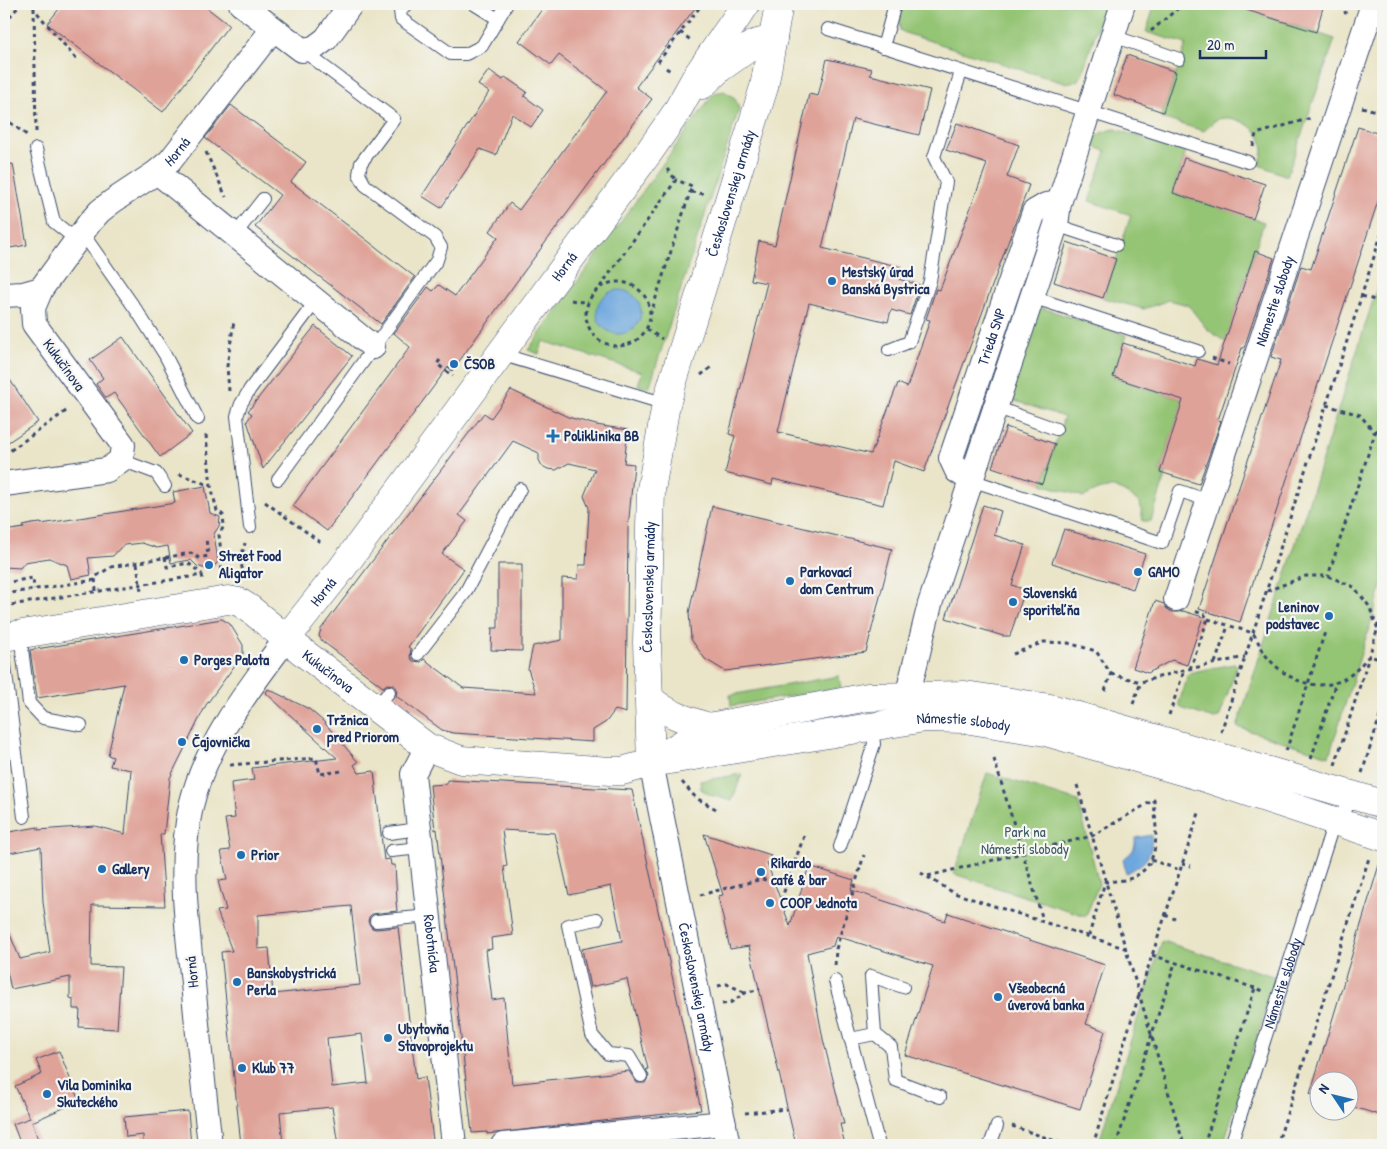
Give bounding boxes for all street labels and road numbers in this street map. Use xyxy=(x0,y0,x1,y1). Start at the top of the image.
street label: Československej armády xyxy=(701,127,760,259)
street label: Horná xyxy=(160,132,195,171)
street label: Horná xyxy=(546,247,582,285)
street label: Námestie slobody xyxy=(1249,253,1299,349)
street label: Trieda SNP xyxy=(972,305,1011,368)
street label: Kukučínova xyxy=(38,334,91,395)
street label: Československej armády xyxy=(636,521,660,653)
street label: Horná xyxy=(305,573,341,611)
street label: Kukučínova xyxy=(298,644,359,698)
street label: Námestie slobody xyxy=(915,707,1012,736)
street label: Robotnícka xyxy=(419,913,446,974)
street label: Československej armády xyxy=(673,921,720,1054)
street label: Námestie slobody xyxy=(1258,935,1306,1031)
street label: Horná xyxy=(179,955,204,989)

